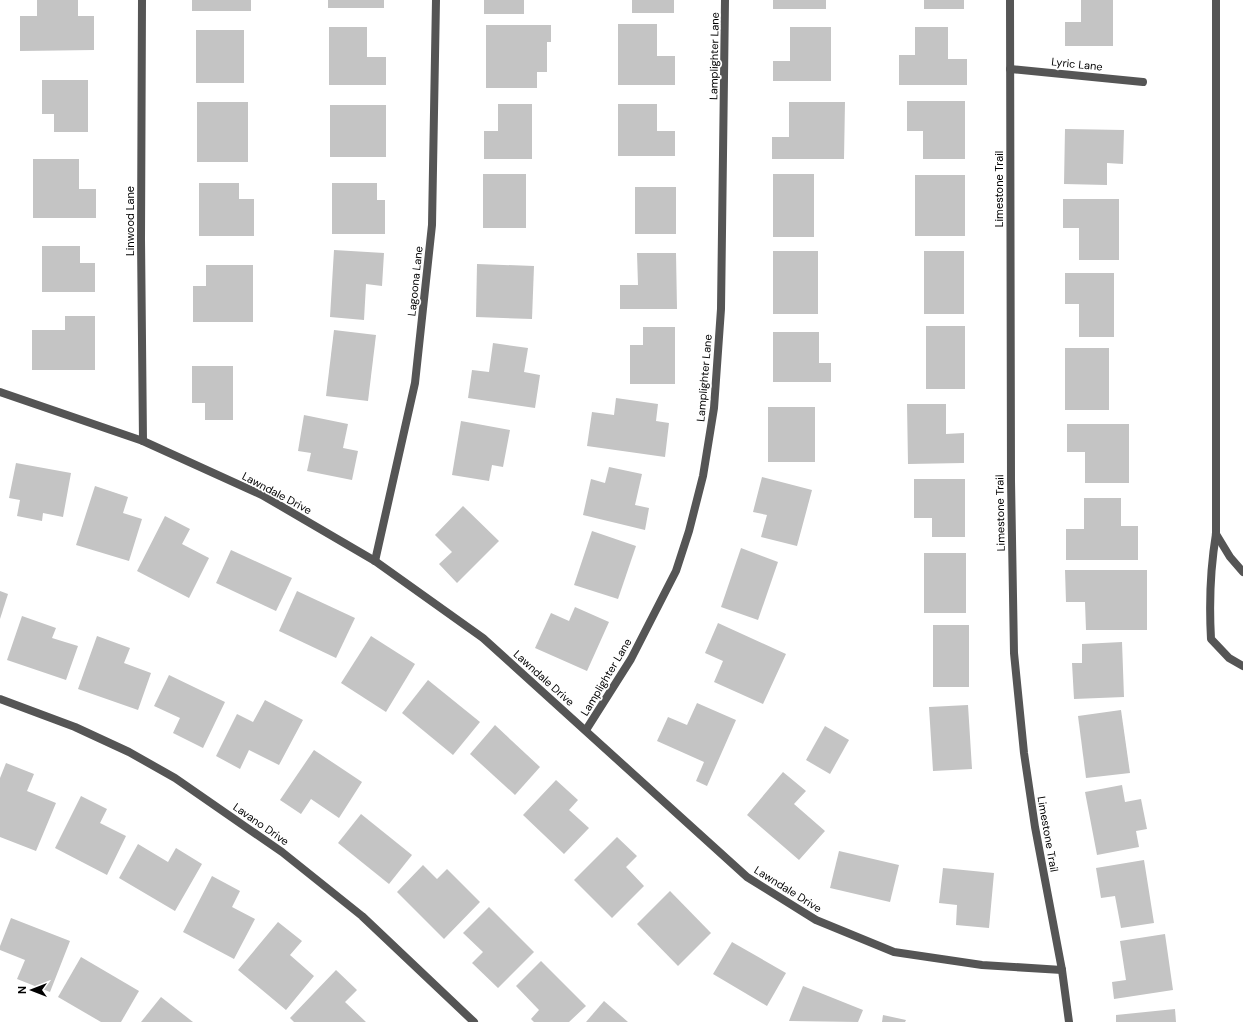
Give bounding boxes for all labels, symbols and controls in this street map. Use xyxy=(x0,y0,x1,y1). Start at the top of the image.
street label: Lamplighter Lane xyxy=(706,12,722,100)
street label: Lyric Lane xyxy=(1051,54,1103,74)
street label: Limestone Trail xyxy=(992,151,1006,227)
street label: Linwood Lane xyxy=(123,186,137,256)
street label: Lagoona Lane xyxy=(404,245,426,317)
street label: Lamplighter Lane xyxy=(693,334,715,422)
street label: Lawndale Drive xyxy=(240,469,314,517)
street label: Limestone Trail xyxy=(992,475,1008,551)
street label: Lamplighter Lane xyxy=(577,636,635,718)
street label: Lawndale Drive xyxy=(511,647,577,709)
street label: Limestone Trail xyxy=(1034,795,1062,873)
street label: Lavano Drive xyxy=(230,800,292,848)
street label: Lawndale Drive xyxy=(752,863,824,915)
north arrow xyxy=(12,970,52,1010)
text: N xyxy=(15,986,29,994)

